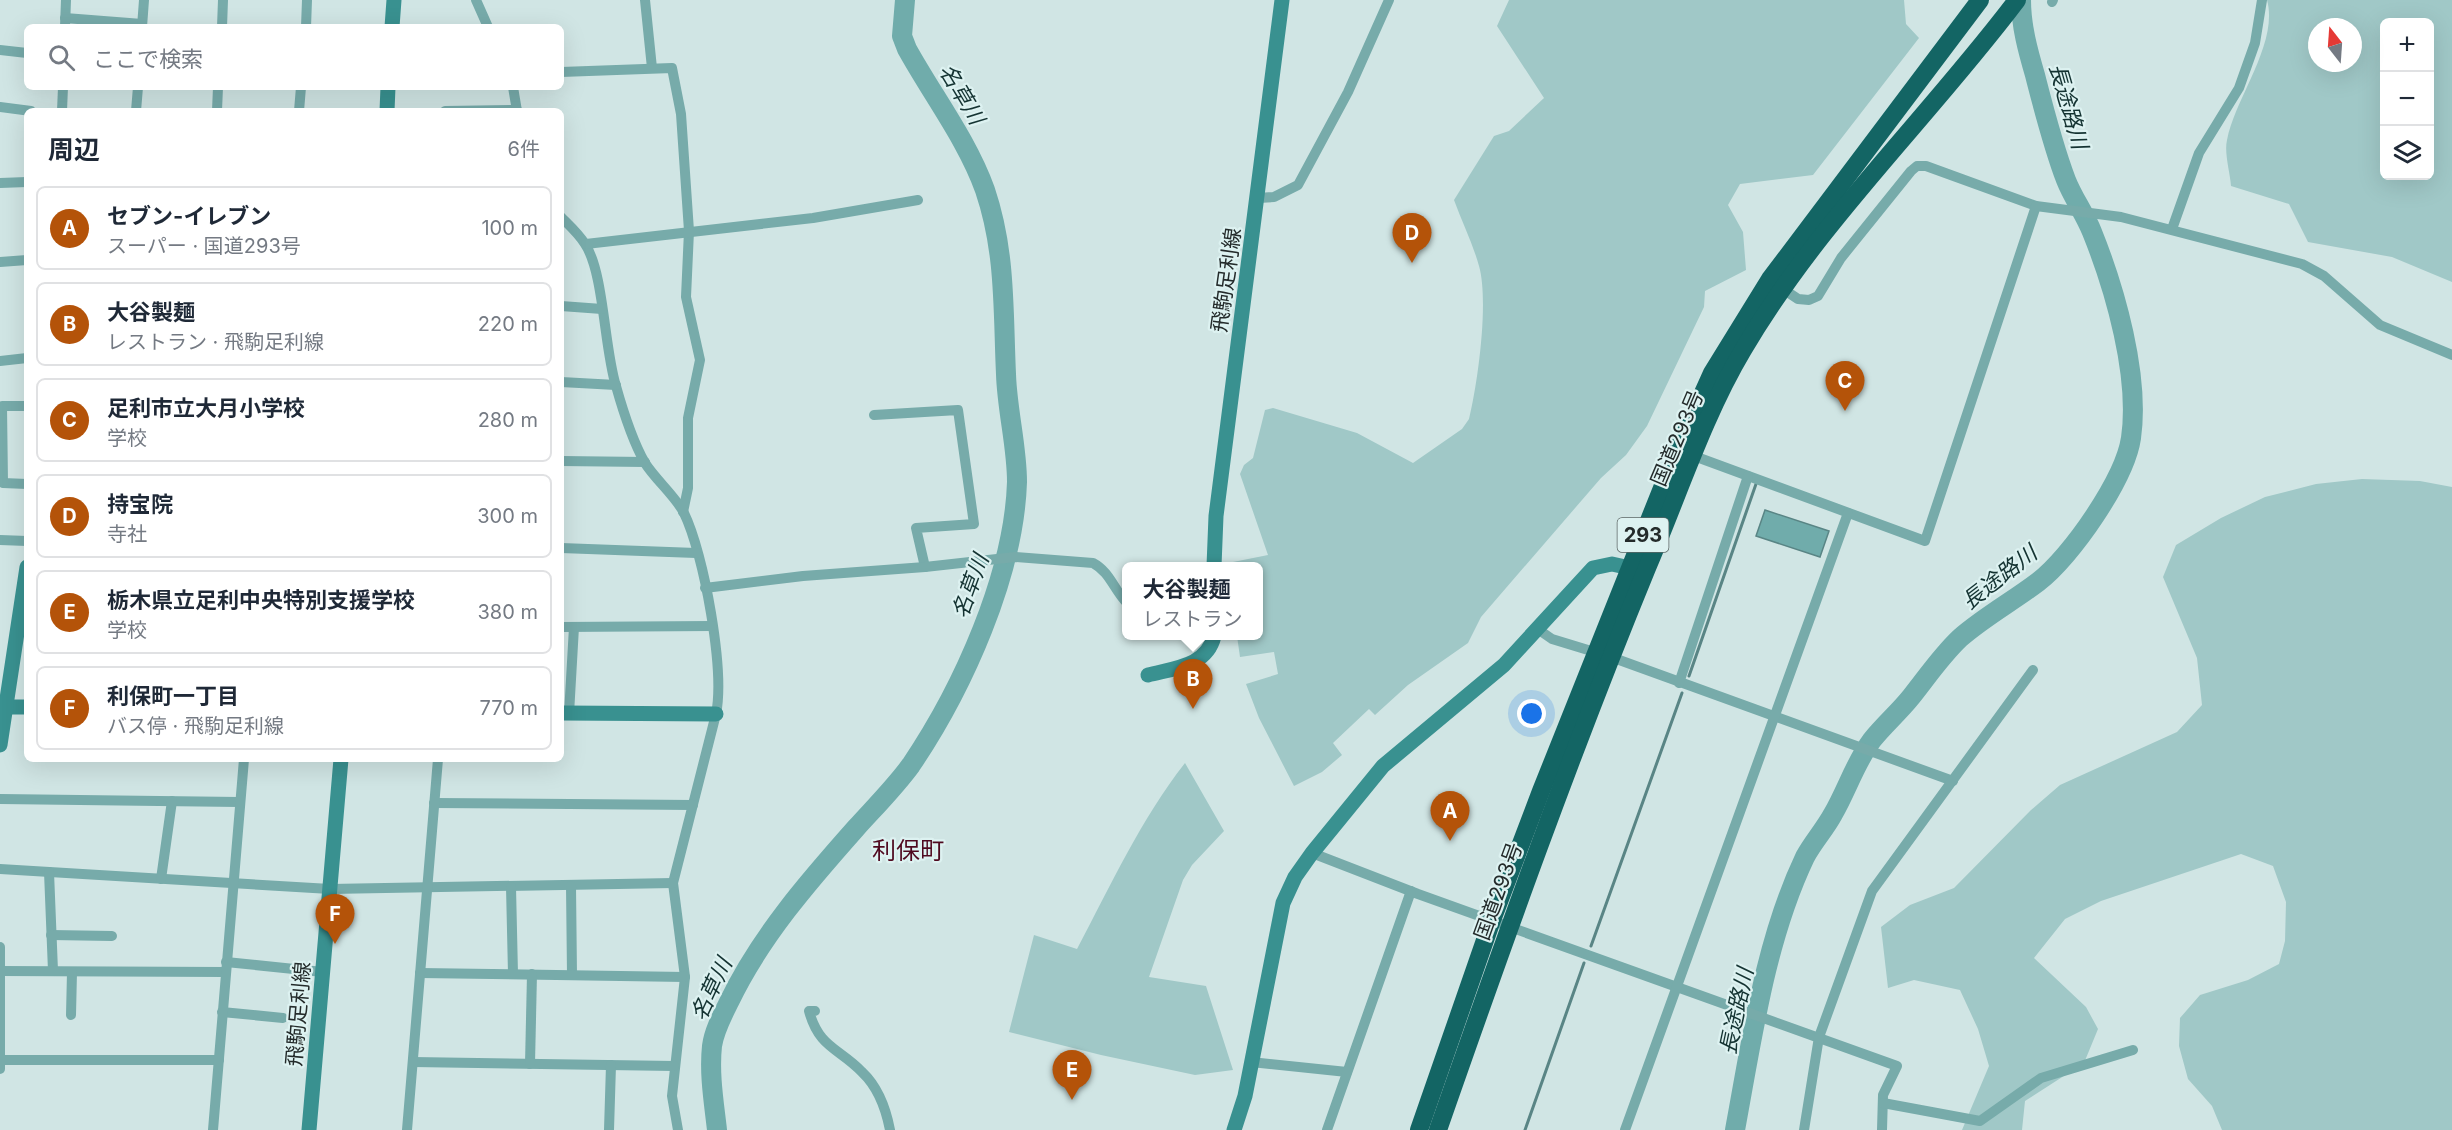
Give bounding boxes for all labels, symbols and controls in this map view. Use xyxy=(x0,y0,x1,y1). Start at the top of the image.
north arrow xyxy=(2308,18,2362,72)
map controls xyxy=(2380,18,2434,180)
button: + xyxy=(2380,18,2434,72)
search box xyxy=(24,24,564,90)
icon: search xyxy=(45,41,78,74)
text: ここで検索 xyxy=(93,46,203,72)
water label: 名草川 xyxy=(934,59,991,131)
water label: 長途路川 xyxy=(2044,60,2094,154)
button: − xyxy=(2380,72,2434,126)
button: layers xyxy=(2380,126,2434,180)
text: 周辺 xyxy=(48,134,100,165)
text: 6件 xyxy=(508,137,540,161)
text: セブン-イレブン xyxy=(107,203,271,229)
pin: D xyxy=(1392,214,1432,263)
text: A xyxy=(62,216,77,240)
text: 100 m xyxy=(481,216,538,240)
street label: 飛駒足利線 xyxy=(1206,226,1246,334)
text: スーパー · 国道293号 xyxy=(107,234,301,258)
text: 大谷製麺 xyxy=(107,299,195,325)
text: B xyxy=(63,312,76,336)
text: 220 m xyxy=(478,312,538,336)
text: レストラン · 飛駒足利線 xyxy=(107,330,324,354)
pin: C xyxy=(1826,362,1864,411)
street label: 国道293号 xyxy=(1646,386,1708,490)
text: 足利市立大月小学校 xyxy=(107,395,305,421)
text: C xyxy=(62,408,77,432)
text: 280 m xyxy=(478,408,538,432)
text: 学校 xyxy=(107,426,147,450)
text: 持宝院 xyxy=(107,491,173,517)
text: D xyxy=(62,504,77,528)
text: 300 m xyxy=(477,504,538,528)
road number: 293 xyxy=(1618,518,1668,552)
text: 寺社 xyxy=(107,522,147,546)
water label: 長途路川 xyxy=(1956,538,2043,614)
water label: 名草川 xyxy=(946,549,994,621)
popup xyxy=(1122,562,1263,640)
text: 大谷製麺 xyxy=(1143,576,1231,602)
text: 栃木県立足利中央特別支援学校 xyxy=(107,587,415,613)
text: E xyxy=(63,600,76,624)
text: 380 m xyxy=(478,600,538,624)
text: レストラン xyxy=(1143,607,1243,631)
text: 学校 xyxy=(107,618,147,642)
pin: B xyxy=(1174,660,1212,709)
text: 利保町一丁目 xyxy=(107,683,239,709)
text: F xyxy=(64,696,75,720)
text: 770 m xyxy=(480,696,538,720)
your location xyxy=(1517,699,1546,728)
text: バス停 · 飛駒足利線 xyxy=(107,714,284,738)
pin: A xyxy=(1430,792,1470,841)
district label: 利保町 xyxy=(872,836,944,865)
street label: 国道293号 xyxy=(1469,839,1527,943)
pin: F xyxy=(316,894,354,944)
water label: 名草川 xyxy=(685,952,738,1024)
street label: 飛駒足利線 xyxy=(281,961,315,1067)
water label: 長途路川 xyxy=(1714,963,1758,1057)
pin: E xyxy=(1052,1050,1092,1100)

